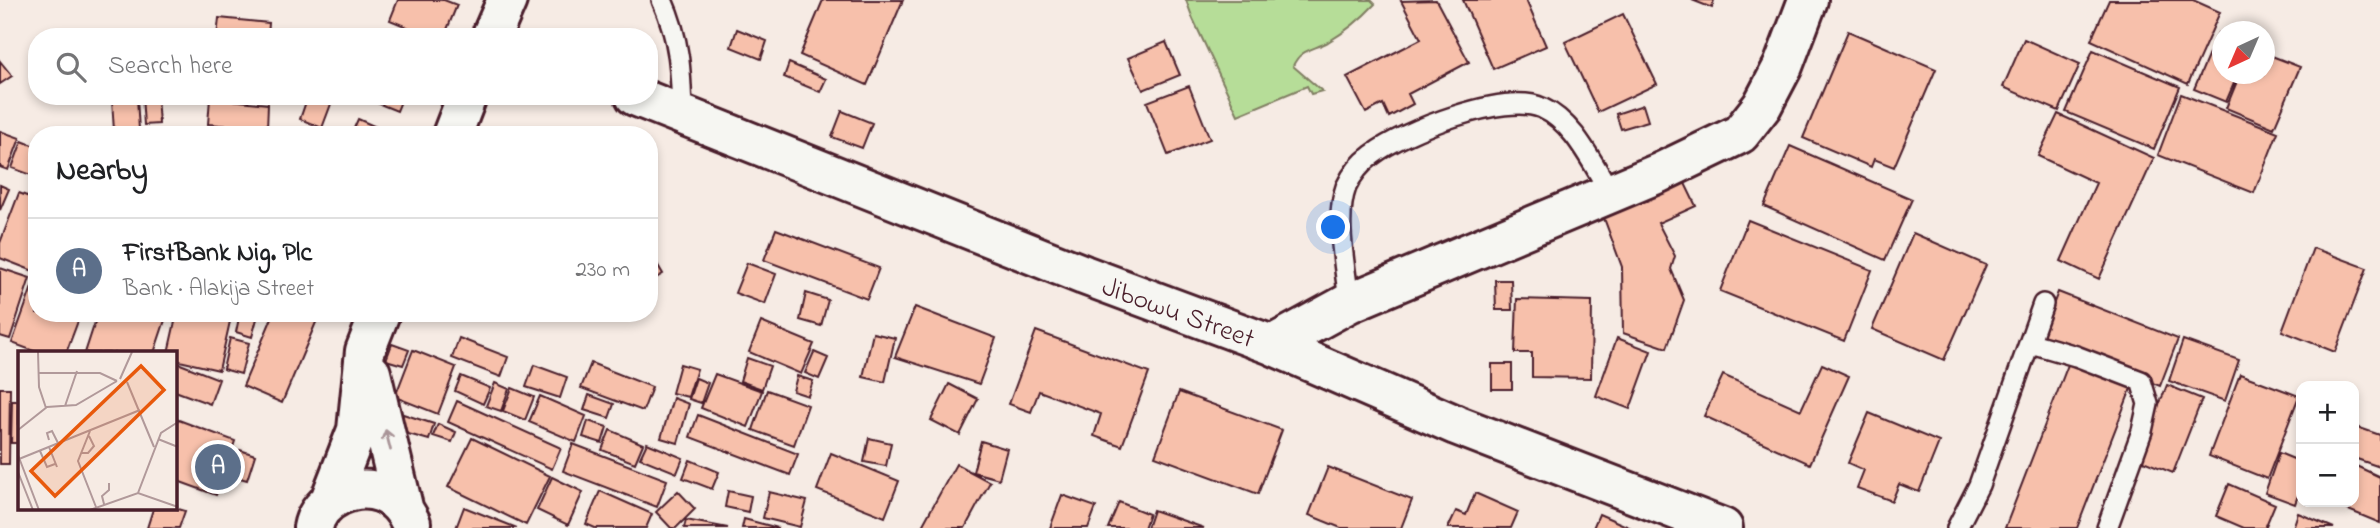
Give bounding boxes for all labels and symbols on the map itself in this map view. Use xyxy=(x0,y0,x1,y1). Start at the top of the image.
north arrow xyxy=(2212,21,2275,84)
your location xyxy=(1316,210,1350,244)
street label: Jibowu Street xyxy=(1096,268,1260,361)
inset map xyxy=(18,351,177,510)
one-way arrow xyxy=(381,429,395,452)
pin: A xyxy=(195,441,241,493)

